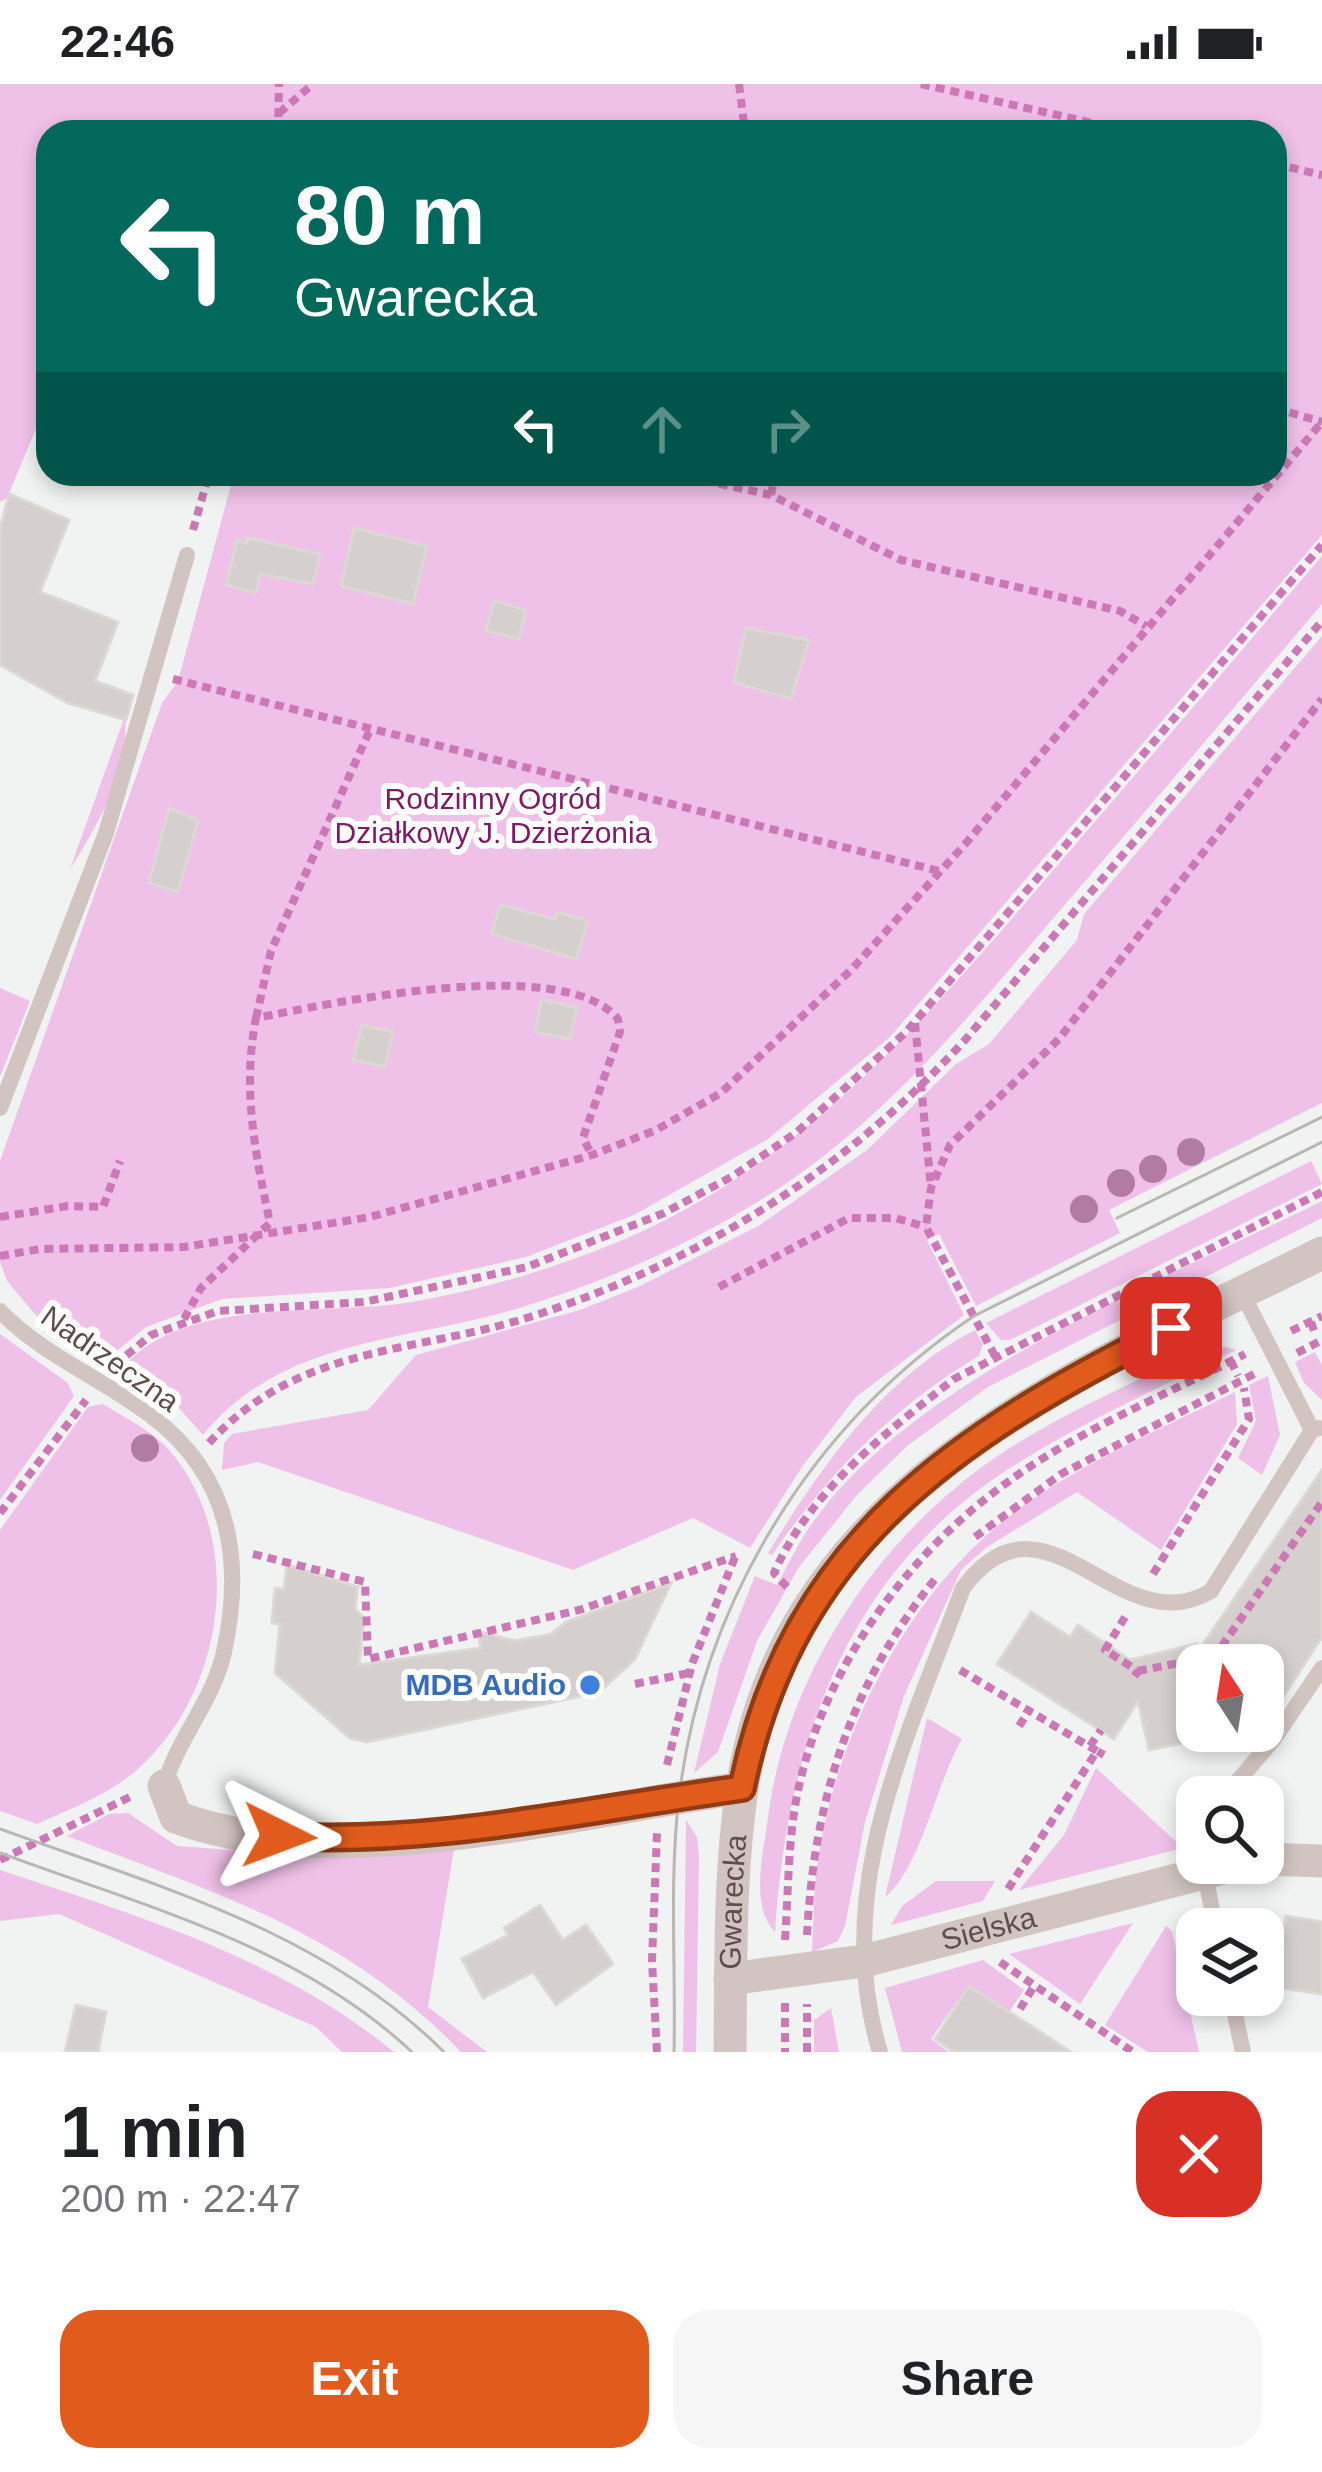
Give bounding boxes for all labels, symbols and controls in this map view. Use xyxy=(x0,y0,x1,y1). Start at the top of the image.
text: 22:46 xyxy=(60,16,175,67)
icon: left xyxy=(96,168,252,324)
text: 80 m xyxy=(294,168,485,262)
text: Gwarecka xyxy=(294,267,537,327)
icon: left xyxy=(503,396,569,462)
icon: ahead xyxy=(629,396,695,462)
icon: right xyxy=(755,396,821,462)
park label: Rodzinny Ogród Działkowy J. Dzierżonia xyxy=(335,782,652,849)
pin xyxy=(1120,1277,1222,1379)
icon: arrive xyxy=(1138,1295,1204,1361)
street label: Nadrzeczna xyxy=(35,1299,186,1418)
north arrow xyxy=(1176,1644,1284,1752)
map controls xyxy=(1176,1644,1284,2016)
place label: MDB Audio xyxy=(405,1668,566,1701)
marker: MDB Audio xyxy=(577,1672,603,1698)
position arrow xyxy=(216,1773,342,1899)
button: search xyxy=(1176,1776,1284,1884)
street label: Gwarecka xyxy=(714,1833,752,1970)
street label: Sielska xyxy=(938,1900,1040,1956)
button: layers xyxy=(1176,1908,1284,2016)
button: close xyxy=(1136,2091,1262,2217)
text: 1 min xyxy=(60,2092,248,2172)
text: 200 m · 22:47 xyxy=(60,2177,301,2220)
button: Exit xyxy=(60,2310,649,2448)
button: Share xyxy=(673,2310,1262,2448)

